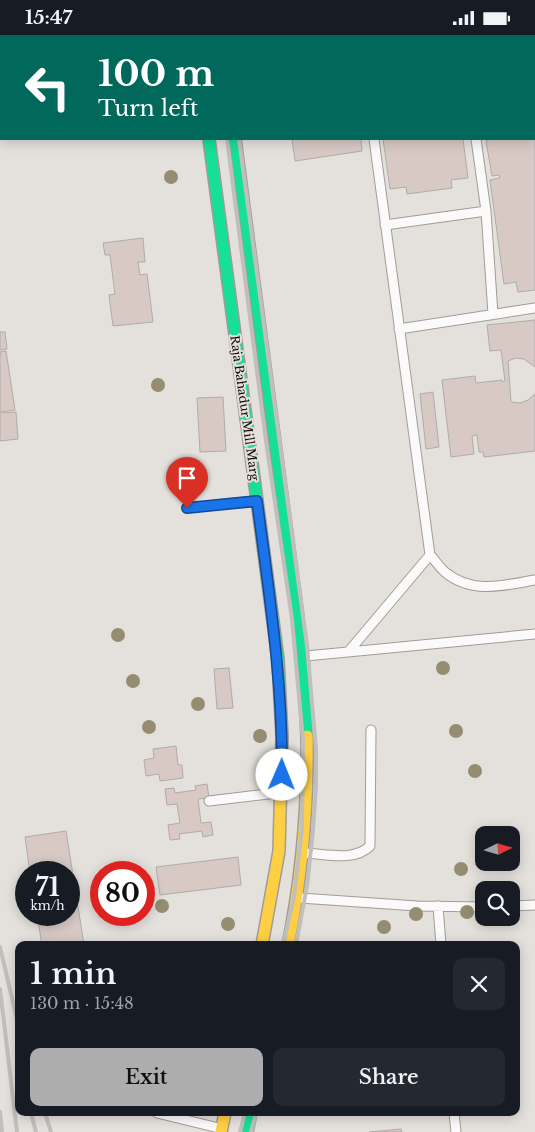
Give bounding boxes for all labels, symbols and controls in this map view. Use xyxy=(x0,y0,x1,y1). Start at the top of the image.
text: 15:47 xyxy=(25,6,72,29)
text: 100 m xyxy=(98,52,214,95)
icon: left xyxy=(15,55,80,120)
text: Turn left xyxy=(98,95,198,122)
street label: Raja Bahadur Mill Marg xyxy=(227,334,263,482)
pin xyxy=(166,457,208,508)
icon: arrive xyxy=(173,464,201,492)
position arrow xyxy=(255,748,307,800)
north arrow xyxy=(475,826,520,871)
map controls xyxy=(475,826,520,926)
speed limit sign: 80 xyxy=(90,861,155,926)
text: 71 xyxy=(35,872,60,903)
button: search xyxy=(475,881,520,926)
text: km/h xyxy=(30,898,65,913)
text: 1 min xyxy=(30,955,116,992)
button: close xyxy=(453,958,505,1010)
text: 130 m · 15:48 xyxy=(30,993,134,1013)
button: Exit xyxy=(30,1048,263,1106)
button: Share xyxy=(273,1048,505,1106)

